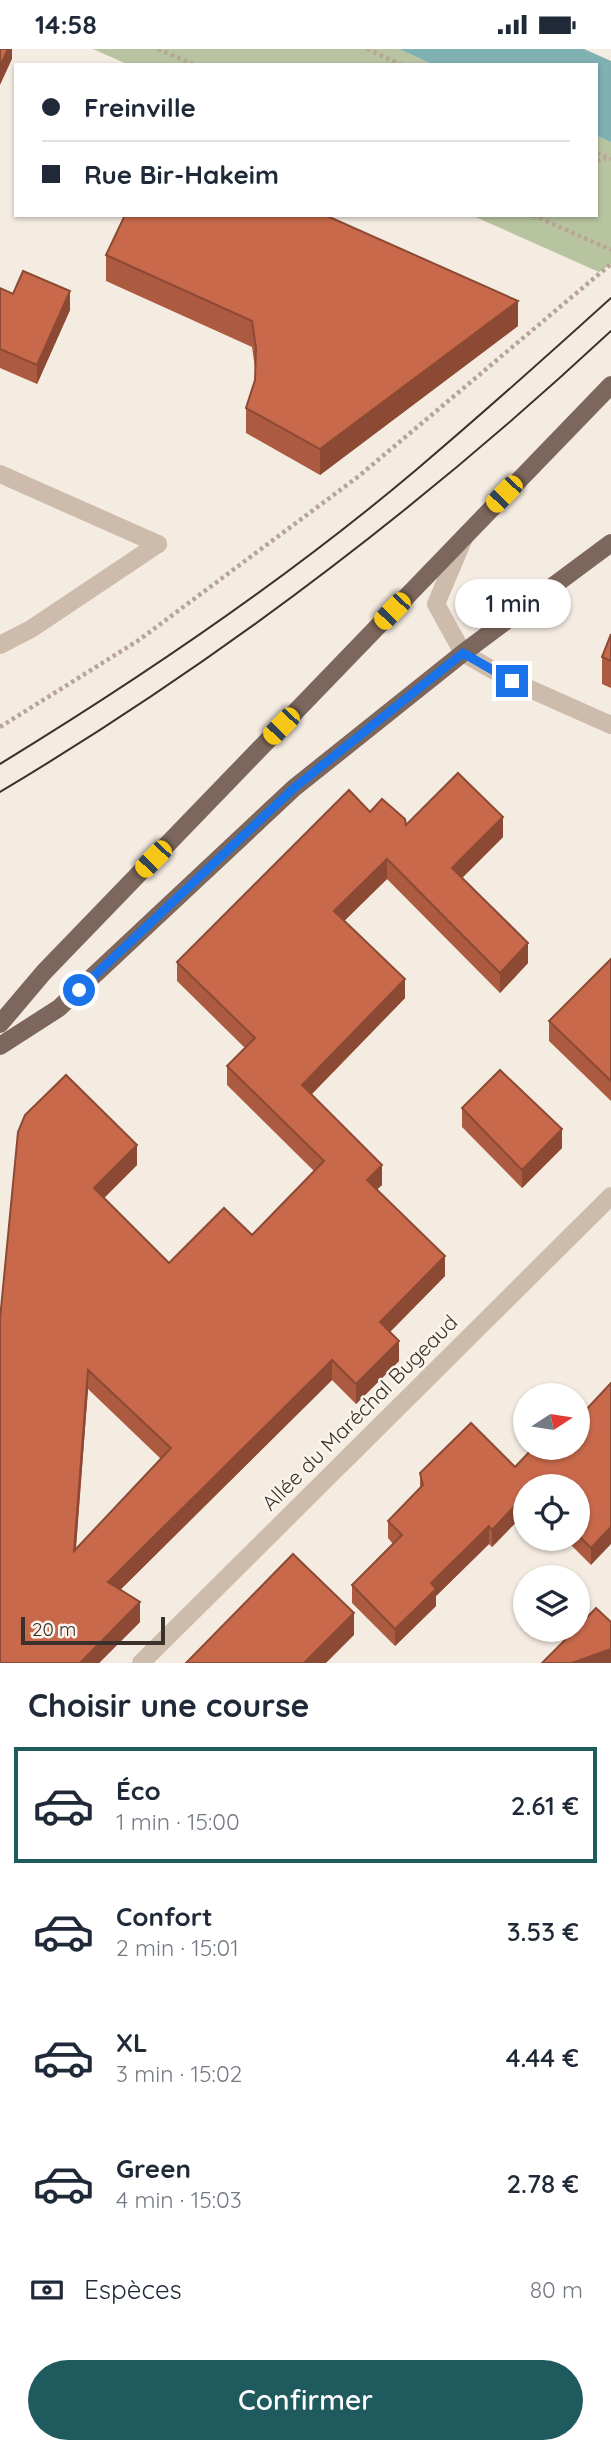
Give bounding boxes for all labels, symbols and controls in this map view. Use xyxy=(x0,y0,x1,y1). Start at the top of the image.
text: 14:58 xyxy=(35,8,97,41)
text: Freinville xyxy=(84,91,196,124)
text: Rue Bir-Hakeim xyxy=(84,158,279,191)
car xyxy=(482,472,527,516)
callout: 1 min xyxy=(454,579,570,629)
car xyxy=(370,589,415,633)
text: 1 min xyxy=(485,589,541,618)
route end xyxy=(496,665,528,697)
car xyxy=(259,704,304,748)
car xyxy=(131,837,176,881)
route start xyxy=(63,974,95,1006)
street label: Allée du Maréchal Bugeaud xyxy=(256,1309,463,1516)
north arrow xyxy=(513,1383,590,1459)
map controls xyxy=(513,1383,590,1642)
button: locate xyxy=(513,1474,590,1551)
button: layers xyxy=(513,1565,590,1642)
scale bar xyxy=(21,1614,164,1646)
text: 20 m xyxy=(32,1617,76,1641)
text: Choisir une course xyxy=(28,1685,309,1725)
icon: car xyxy=(32,1774,95,1837)
text: Éco xyxy=(116,1774,161,1807)
text: 2.61 € xyxy=(511,1789,579,1822)
text: 1 min · 15:00 xyxy=(116,1807,240,1836)
icon: car xyxy=(32,1900,95,1963)
text: Confort xyxy=(116,1900,213,1933)
text: 3.53 € xyxy=(507,1915,579,1948)
text: 2 min · 15:01 xyxy=(116,1933,239,1962)
icon: car xyxy=(32,2026,95,2089)
text: XL xyxy=(116,2026,148,2059)
text: 4.44 € xyxy=(506,2041,579,2074)
text: 3 min · 15:02 xyxy=(116,2059,242,2088)
icon: car xyxy=(32,2152,95,2215)
text: Green xyxy=(116,2152,191,2185)
text: 2.78 € xyxy=(506,2167,579,2200)
text: 4 min · 15:03 xyxy=(116,2185,242,2214)
icon: cash xyxy=(28,2271,66,2309)
text: Espèces xyxy=(84,2273,182,2306)
text: 80 m xyxy=(530,2275,583,2304)
button: Confirmer xyxy=(28,2360,583,2440)

